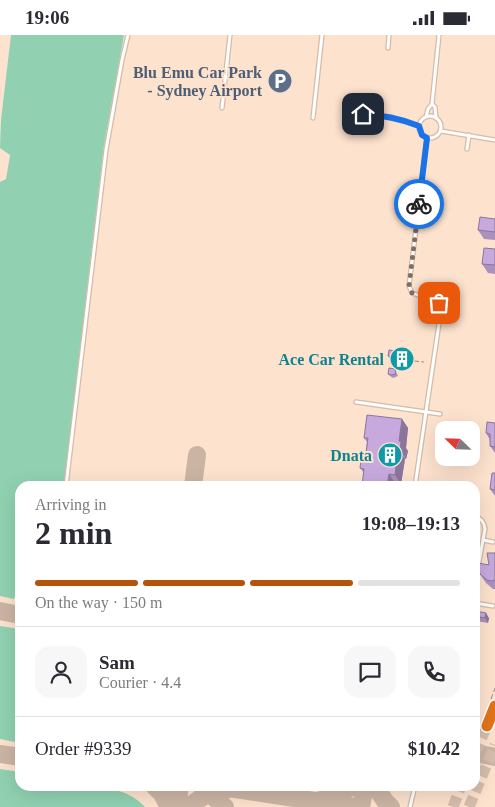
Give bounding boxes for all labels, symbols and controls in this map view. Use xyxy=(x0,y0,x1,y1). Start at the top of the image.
text: 19:06 xyxy=(25,7,69,28)
place label: Blu Emu Car Park - Sydney Airport xyxy=(133,64,263,100)
parking icon: Blu Emu Car Park - Sydney Airport xyxy=(267,68,293,94)
pin xyxy=(342,93,384,135)
icon: home xyxy=(349,100,377,128)
courier xyxy=(394,179,444,229)
icon: bike xyxy=(405,190,433,218)
pin xyxy=(418,282,460,324)
icon: bag xyxy=(425,289,453,317)
building icon: Ace Car Rental xyxy=(389,346,415,372)
place label: Ace Car Rental xyxy=(279,351,385,368)
north arrow xyxy=(435,421,480,466)
map controls xyxy=(435,421,480,466)
building icon: Dnata xyxy=(377,442,403,468)
place label: Dnata xyxy=(330,447,372,464)
text: Arriving in xyxy=(35,496,107,513)
text: 19:08–19:13 xyxy=(362,513,460,534)
text: 2 min xyxy=(35,515,112,551)
text: On the way · 150 m xyxy=(35,594,163,611)
button: person xyxy=(35,646,87,698)
button: chat xyxy=(344,646,396,698)
button: phone xyxy=(408,646,460,698)
text: Sam xyxy=(99,652,135,673)
text: Courier · 4.4 xyxy=(99,674,181,691)
text: Order #9339 xyxy=(35,738,132,759)
text: $10.42 xyxy=(408,738,460,759)

